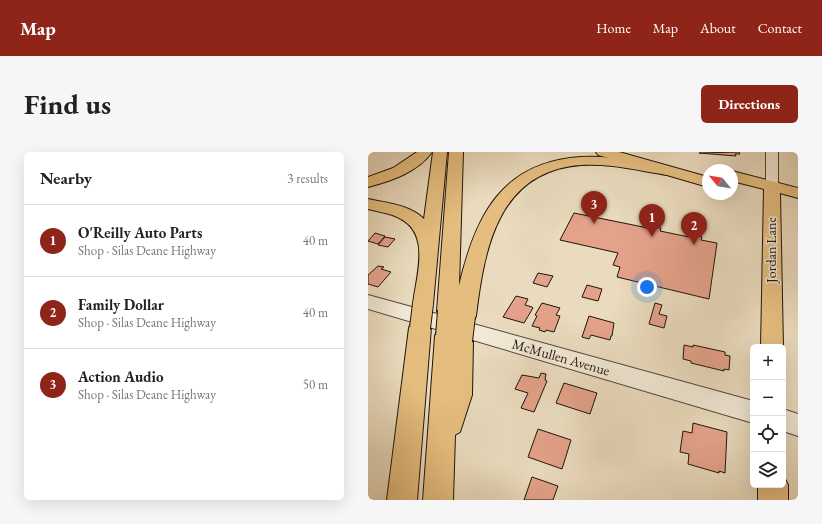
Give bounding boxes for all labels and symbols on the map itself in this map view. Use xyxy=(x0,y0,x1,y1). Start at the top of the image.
north arrow xyxy=(702,164,738,200)
pin: 3 xyxy=(581,191,607,224)
pin: 1 xyxy=(639,204,665,237)
pin: 2 xyxy=(681,212,707,245)
street label: Jordan Lane xyxy=(762,217,780,284)
your location xyxy=(637,277,657,297)
street label: McMullen Avenue xyxy=(510,334,612,380)

